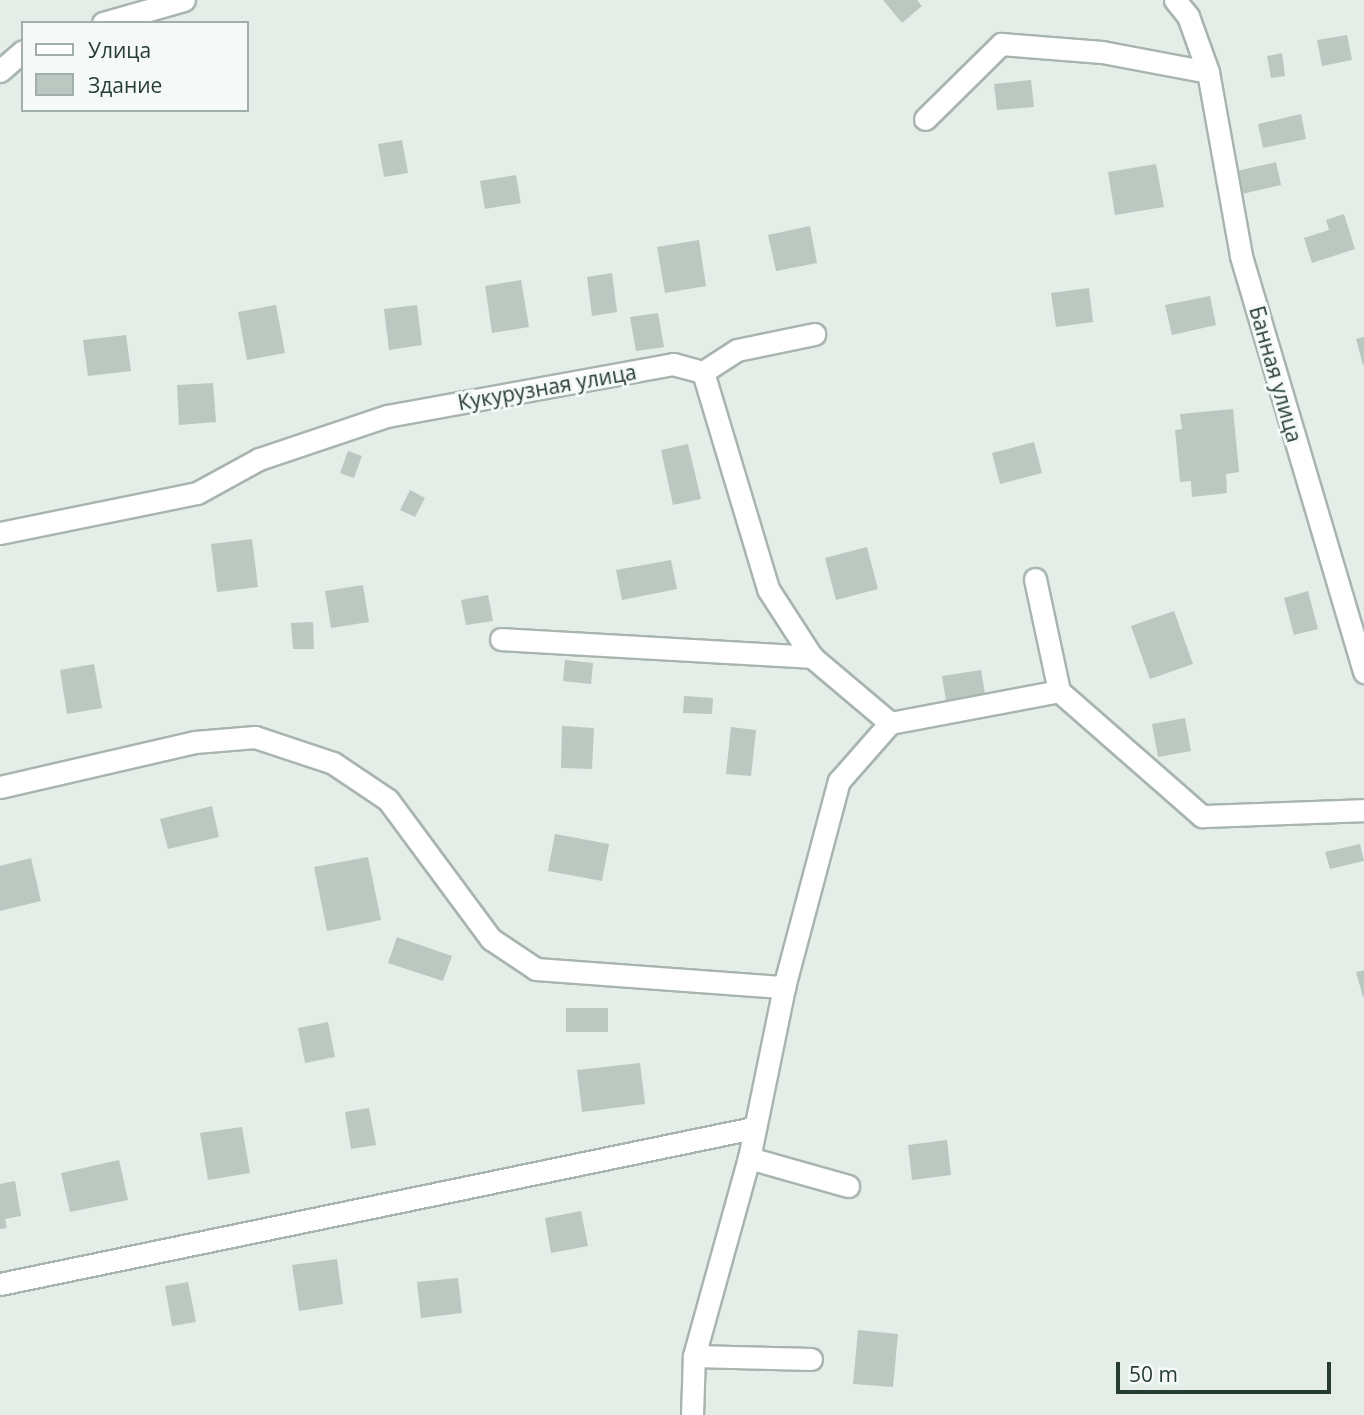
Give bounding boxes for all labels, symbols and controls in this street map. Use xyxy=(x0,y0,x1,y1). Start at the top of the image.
legend xyxy=(21,21,248,112)
text: Улица xyxy=(88,36,151,64)
text: Здание xyxy=(88,71,162,99)
street label: Банная улица xyxy=(1245,303,1307,445)
street label: Кукурузная улица xyxy=(456,359,638,415)
scale bar xyxy=(1119,1348,1334,1392)
text: 50 m xyxy=(1129,1360,1178,1388)

